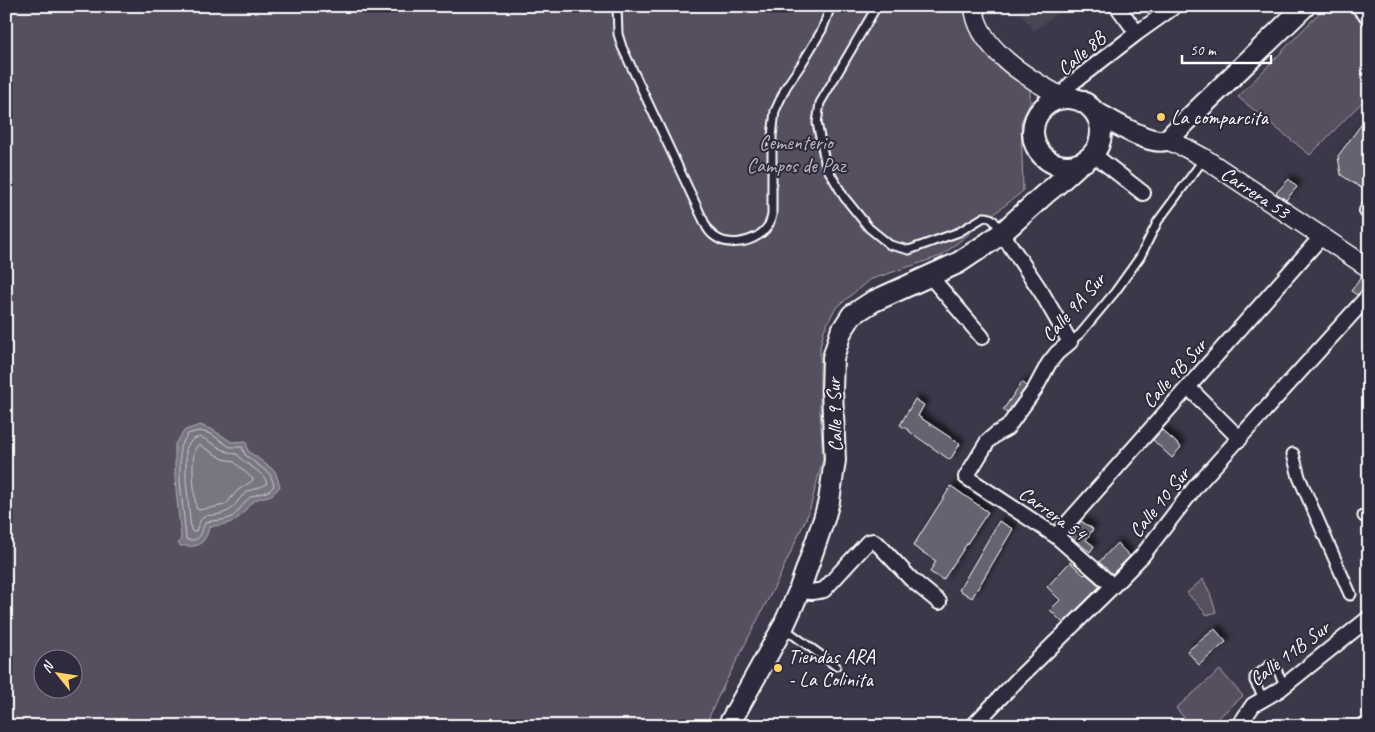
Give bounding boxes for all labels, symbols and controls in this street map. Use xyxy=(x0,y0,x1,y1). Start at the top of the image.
street label: Calle 8B xyxy=(1052,25,1112,81)
scale bar xyxy=(1182,32,1271,64)
text: 50 m xyxy=(1190,41,1217,60)
place label: La comparcita xyxy=(1171,105,1270,130)
marker: La comparcita xyxy=(1155,111,1167,123)
park label: Cementerio Campos de Paz xyxy=(747,130,847,178)
street label: Carrera 53 xyxy=(1216,161,1296,226)
street label: Calle 9A Sur xyxy=(1036,266,1112,347)
street label: Calle 9B Sur xyxy=(1137,332,1213,413)
street label: Calle 9 Sur xyxy=(821,376,848,452)
street label: Calle 10 Sur xyxy=(1124,461,1196,542)
street label: Carrera 54 xyxy=(1014,481,1093,547)
street label: Calle 11B Sur xyxy=(1244,614,1336,692)
place label: Tiendas ARA - La Colinita xyxy=(788,644,876,692)
north arrow xyxy=(32,650,82,700)
text: N xyxy=(38,658,58,676)
marker: Tiendas ARA - La Colinita xyxy=(772,662,784,674)

